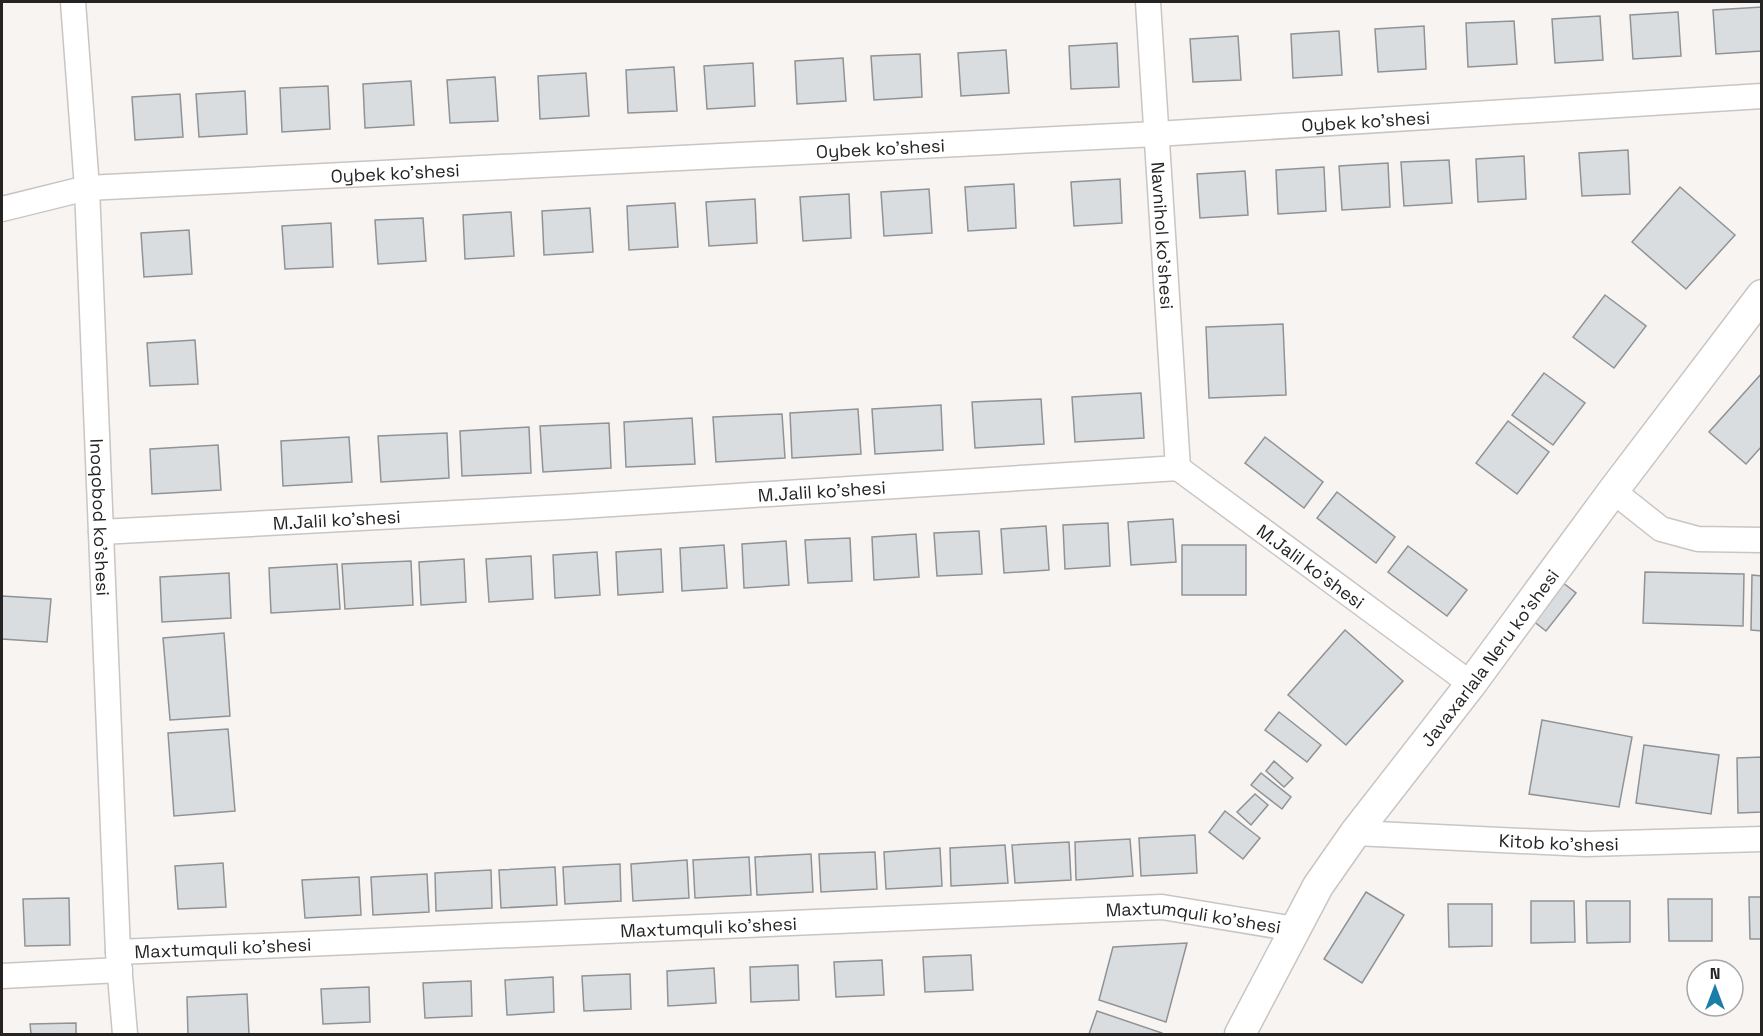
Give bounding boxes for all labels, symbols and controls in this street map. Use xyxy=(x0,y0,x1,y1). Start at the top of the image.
street label: Oybek ko'shesi xyxy=(1301,105,1431,136)
street label: Oybek ko'shesi xyxy=(815,133,945,163)
street label: Oybek ko'shesi xyxy=(330,158,460,187)
street label: Navnihol ko'shesi xyxy=(1147,161,1179,310)
street label: Inoqobod ko'shesi xyxy=(86,438,115,596)
street label: M.Jalil ko'shesi xyxy=(757,475,886,506)
street label: M.Jalil ko'shesi xyxy=(272,504,401,534)
street label: M.Jalil ko'shesi xyxy=(1253,519,1369,613)
street label: Javaxarlala Neru ko'shesi xyxy=(1415,564,1563,751)
street label: Kitob ko'shesi xyxy=(1498,828,1619,856)
street label: Maxtumquli ko'shesi xyxy=(1105,896,1283,938)
street label: Maxtumquli ko'shesi xyxy=(620,911,797,942)
street label: Maxtumquli ko'shesi xyxy=(134,932,312,963)
north arrow xyxy=(1685,958,1745,1018)
text: N xyxy=(1710,963,1720,984)

